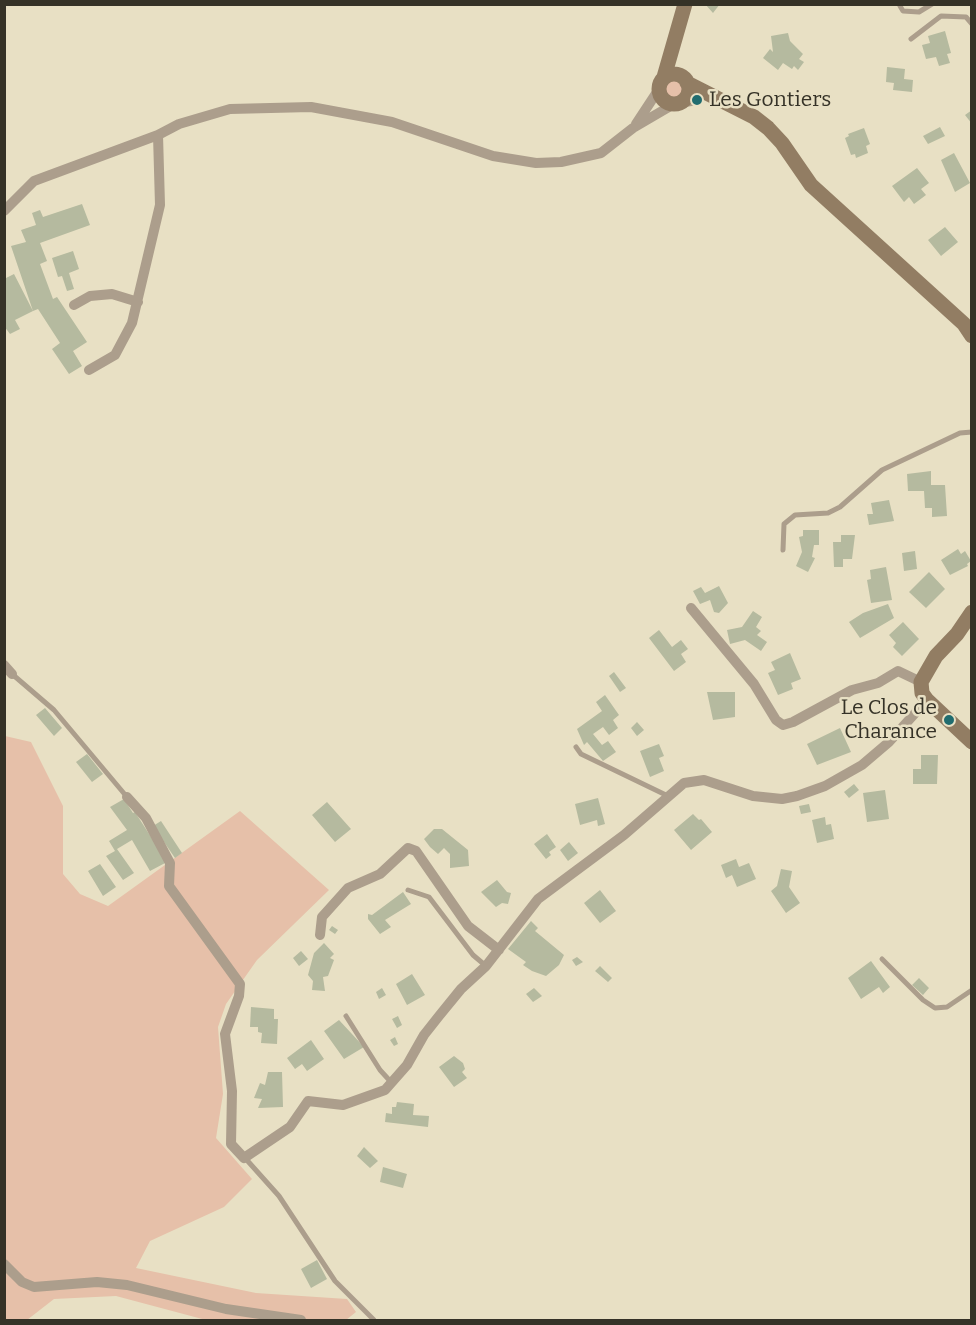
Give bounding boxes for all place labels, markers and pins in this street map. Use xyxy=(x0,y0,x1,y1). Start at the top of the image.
place label: Les Gontiers xyxy=(709,87,831,113)
marker: Les Gontiers xyxy=(690,93,704,107)
place label: Le Clos de Charance xyxy=(841,695,937,745)
marker: Le Clos de Charance xyxy=(942,713,956,727)

